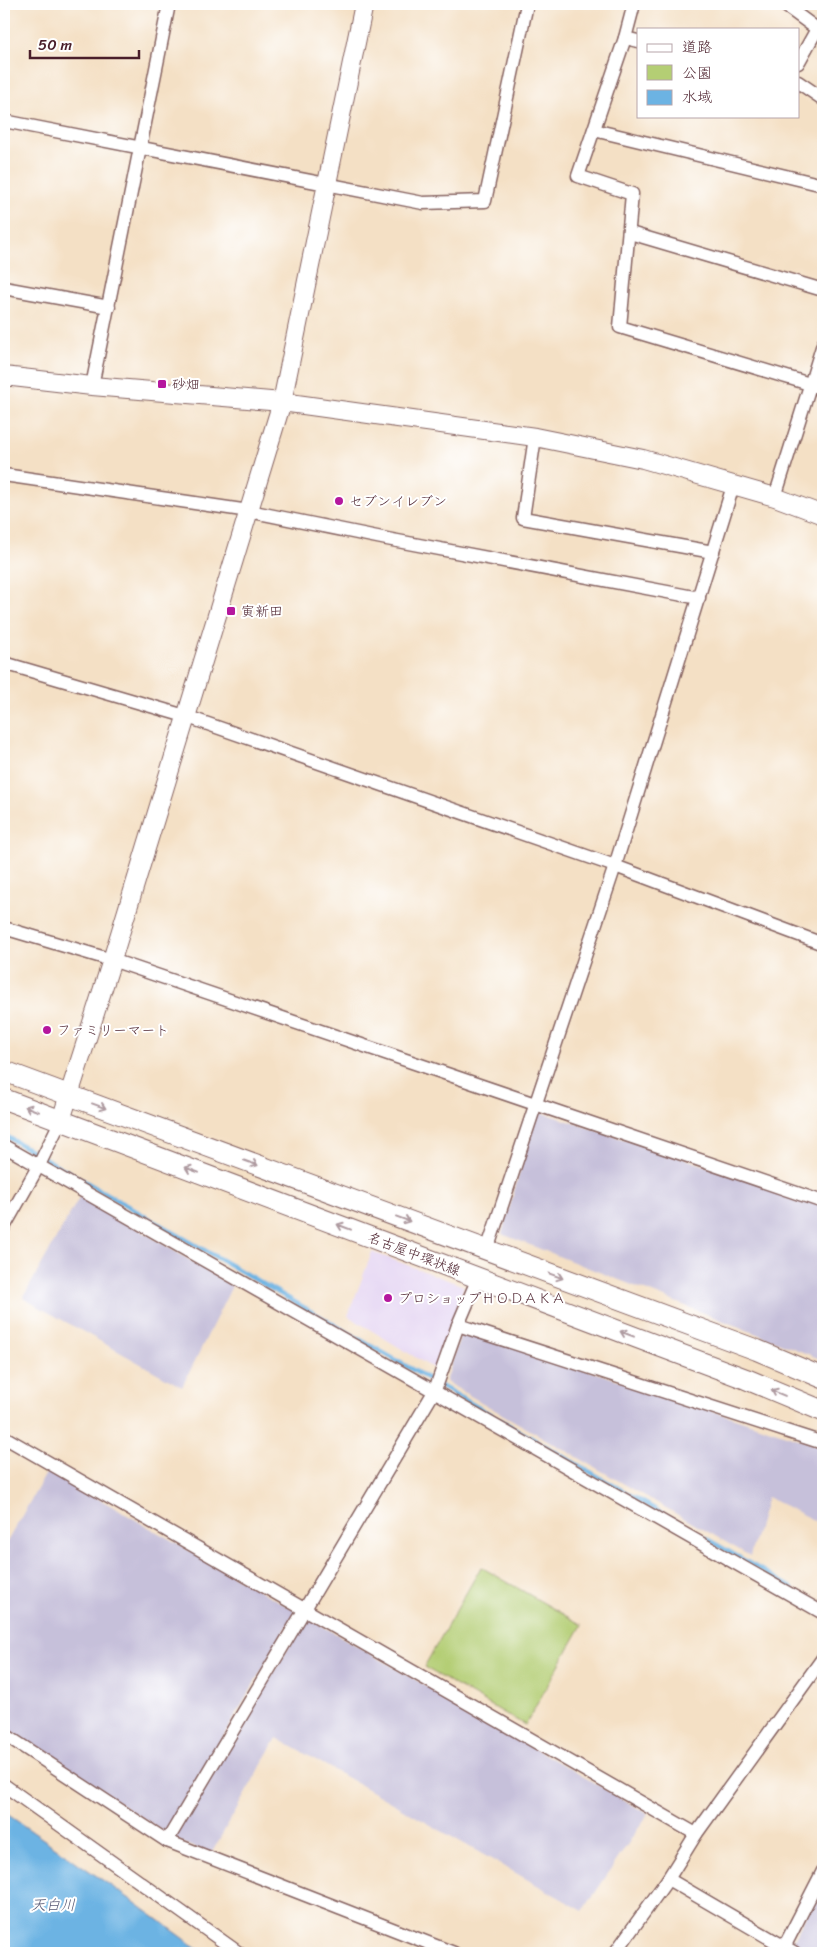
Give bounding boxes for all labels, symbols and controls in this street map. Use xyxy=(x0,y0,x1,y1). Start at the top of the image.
scale bar xyxy=(30,28,139,60)
legend xyxy=(637,28,800,118)
text: 50 m xyxy=(38,32,73,58)
text: 道路 xyxy=(682,34,712,60)
text: 公園 xyxy=(682,60,712,86)
text: 水域 xyxy=(682,84,712,110)
place label: 砂畑 xyxy=(172,372,200,397)
marker: 砂畑 xyxy=(156,378,168,390)
place label: セブンイレブン xyxy=(349,489,447,514)
marker: セブンイレブン xyxy=(333,495,345,507)
place label: 寅新田 xyxy=(241,599,283,624)
marker: 寅新田 xyxy=(225,605,237,617)
place label: ファミリーマート xyxy=(57,1018,169,1043)
marker: ファミリーマート xyxy=(41,1024,53,1036)
one-way arrow xyxy=(90,1102,106,1111)
one-way arrow xyxy=(25,1104,41,1113)
one-way arrow xyxy=(243,1159,258,1168)
one-way arrow xyxy=(185,1164,200,1174)
one-way arrow xyxy=(395,1215,411,1224)
one-way arrow xyxy=(337,1222,352,1231)
street label: 名古屋中環状線 xyxy=(364,1225,464,1283)
one-way arrow xyxy=(547,1272,563,1281)
place label: プロショップＨＯＤＡＫＡ xyxy=(398,1286,565,1311)
marker: プロショップＨＯＤＡＫＡ xyxy=(382,1292,394,1304)
one-way arrow xyxy=(620,1329,635,1338)
one-way arrow xyxy=(771,1387,786,1397)
water label: 天白川 xyxy=(30,1892,76,1918)

